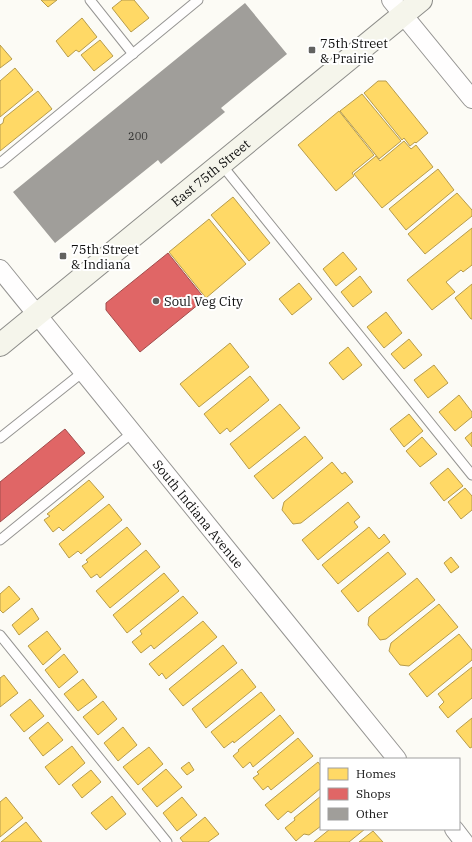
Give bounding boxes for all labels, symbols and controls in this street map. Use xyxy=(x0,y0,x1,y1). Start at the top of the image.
place label: 75th Street & Prairie xyxy=(320,35,388,67)
marker: 75th Street & Prairie xyxy=(307,45,317,55)
house number: 200 xyxy=(128,129,148,143)
street label: East 75th Street xyxy=(167,135,254,210)
place label: 75th Street & Indiana xyxy=(71,241,139,273)
marker: 75th Street & Indiana xyxy=(58,251,68,261)
place label: Soul Veg City xyxy=(164,293,243,310)
marker: Soul Veg City xyxy=(151,296,161,306)
street label: South Indiana Avenue xyxy=(149,456,247,572)
legend xyxy=(320,758,460,830)
text: Homes xyxy=(356,766,396,781)
text: Shops xyxy=(356,786,391,801)
text: Other xyxy=(356,806,389,821)

